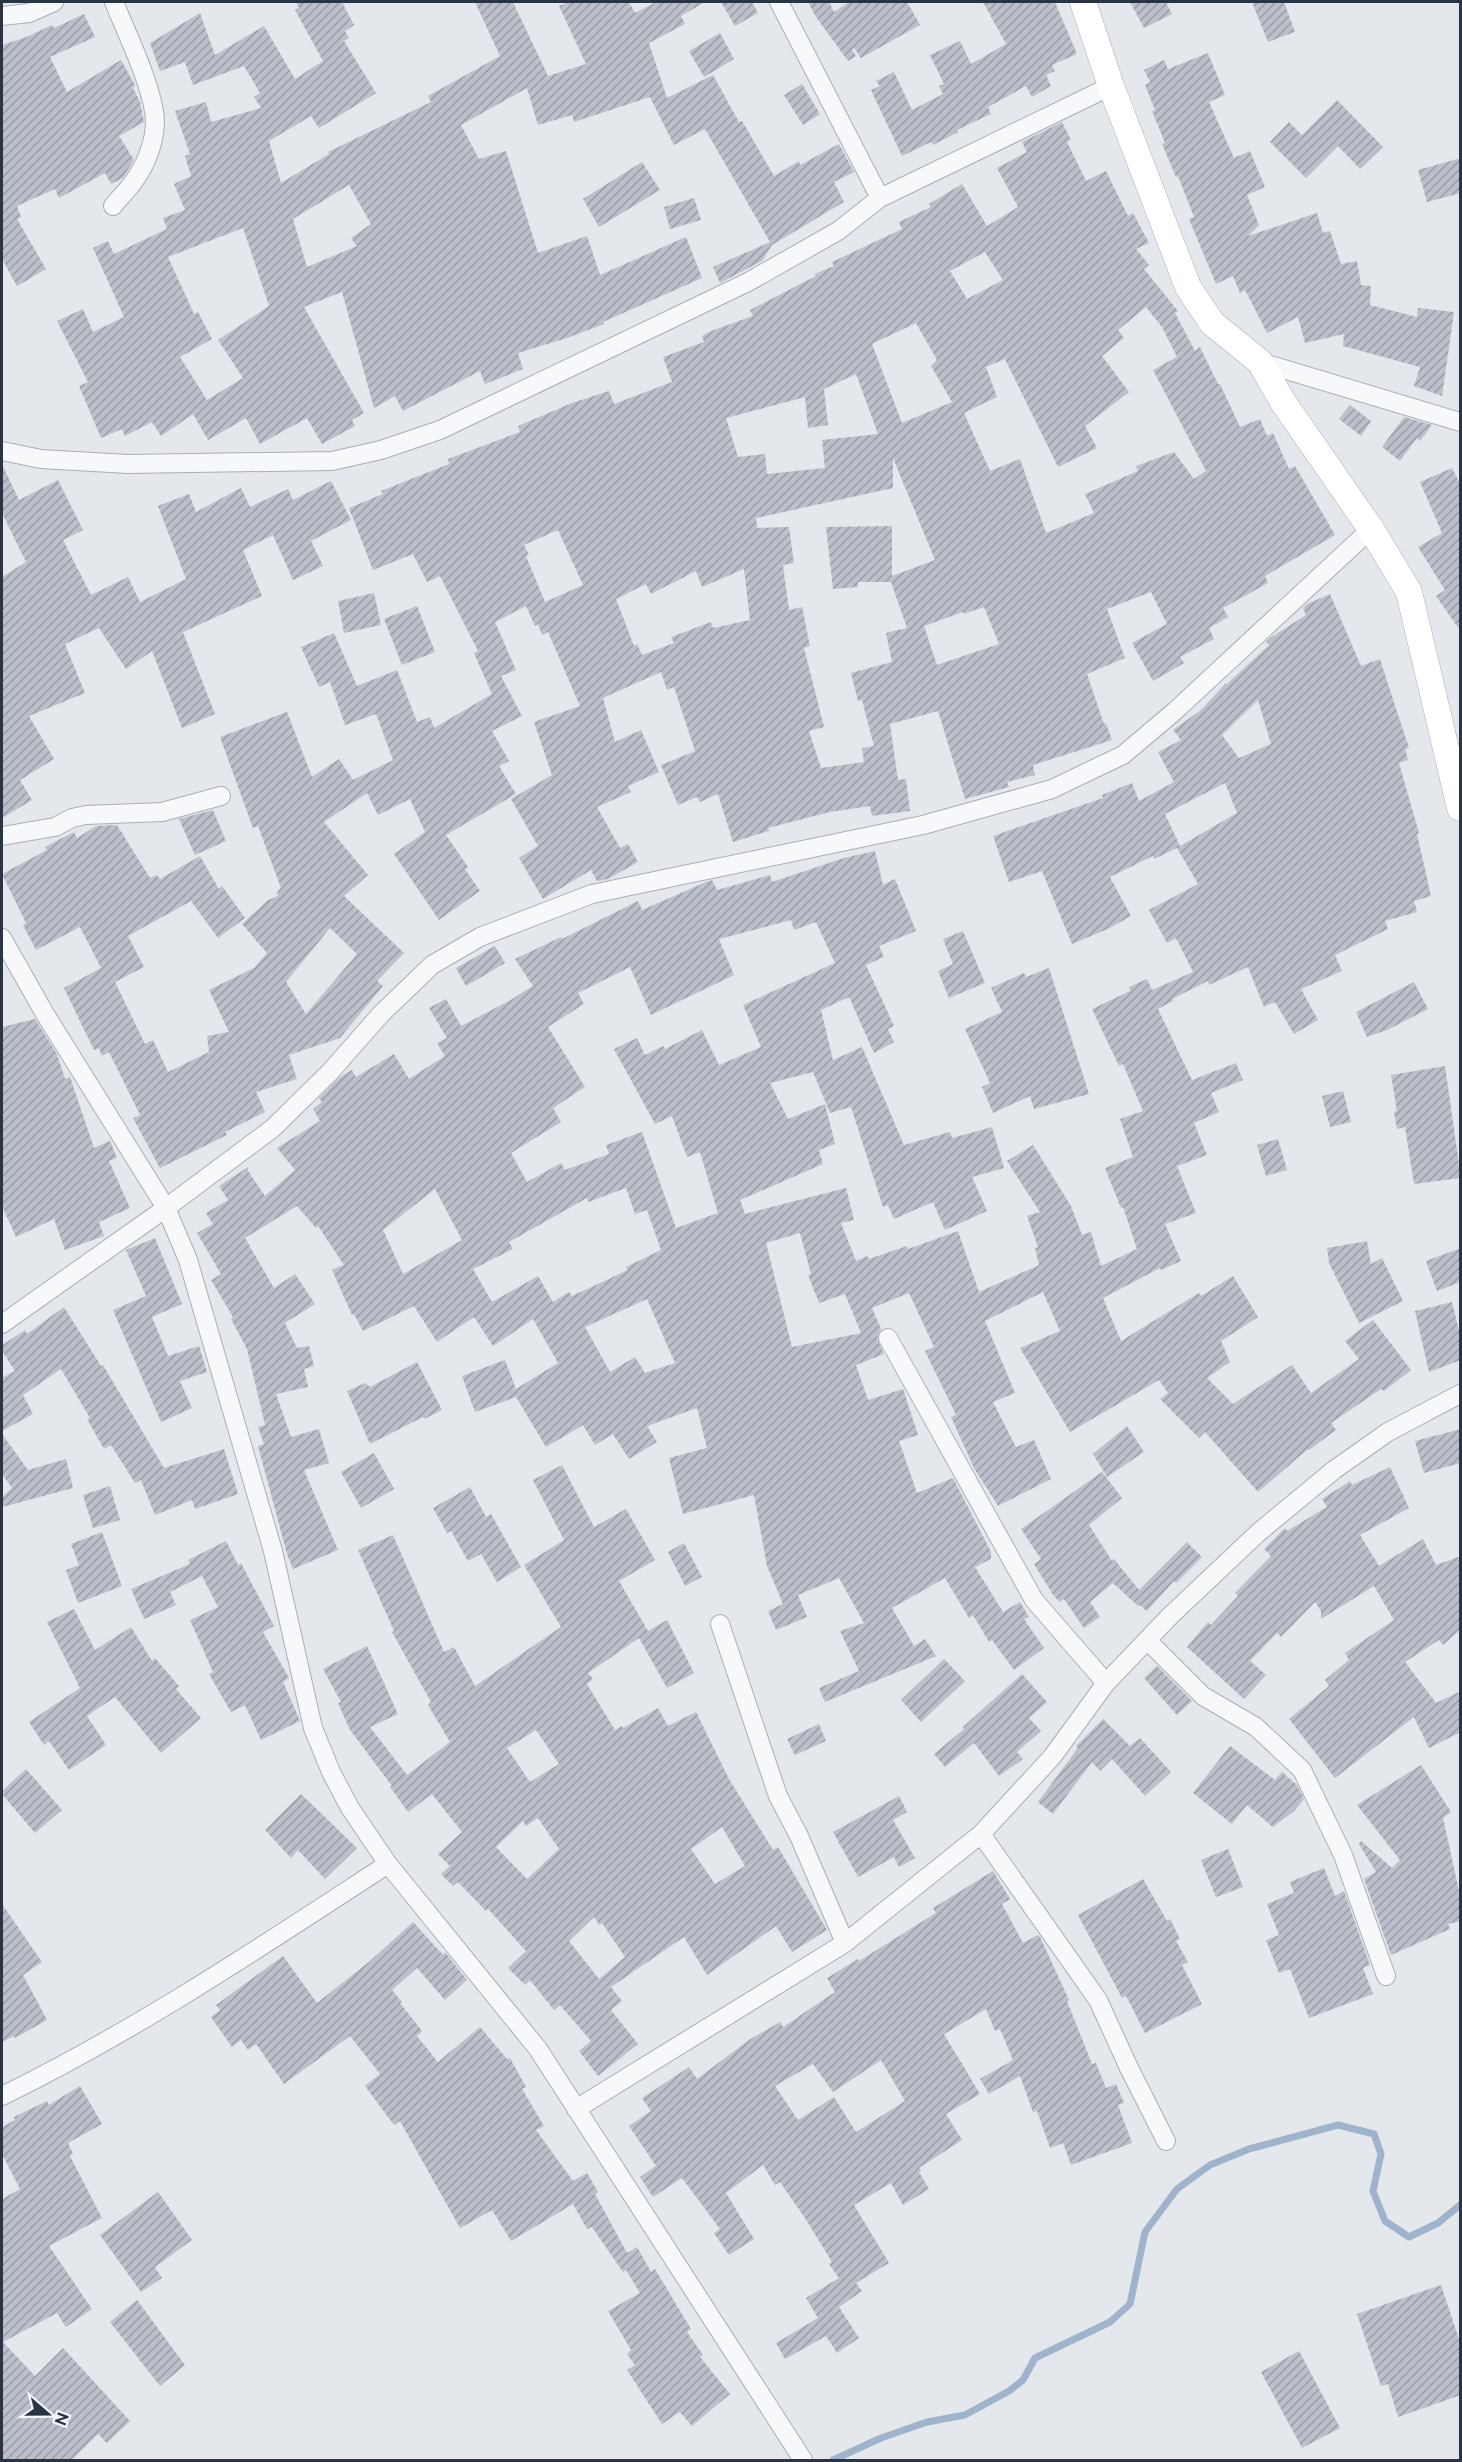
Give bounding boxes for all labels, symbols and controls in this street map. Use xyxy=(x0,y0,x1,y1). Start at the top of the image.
north arrow xyxy=(18,2384,78,2444)
text: N xyxy=(51,2410,73,2428)

